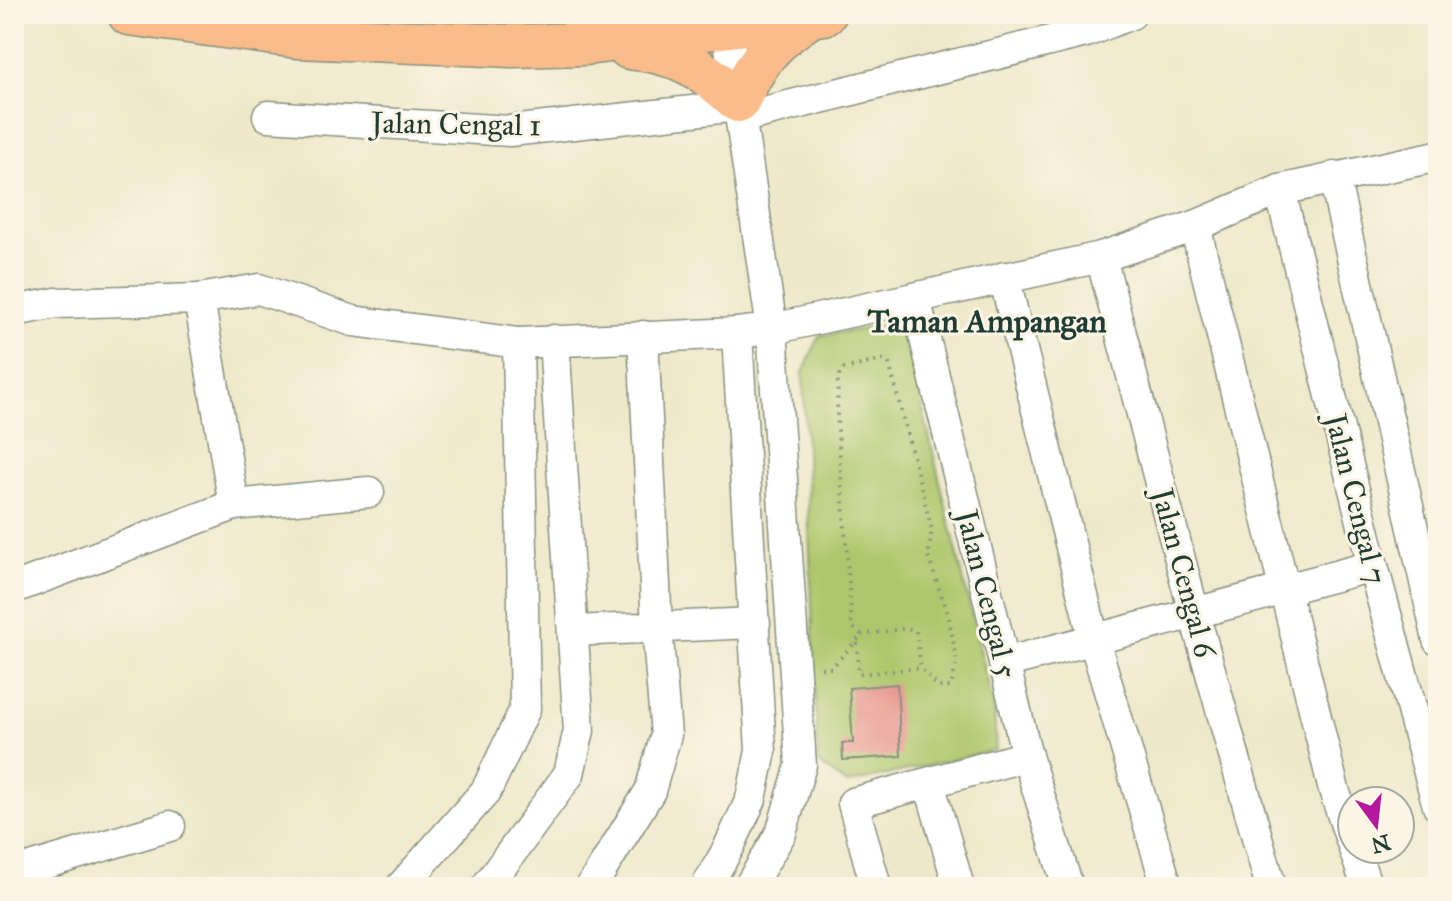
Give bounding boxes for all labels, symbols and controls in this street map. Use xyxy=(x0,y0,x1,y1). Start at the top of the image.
street label: Jalan Cengal 1 xyxy=(368,104,541,143)
district label: Taman Ampangan xyxy=(867,302,1107,341)
street label: Jalan Cengal 7 xyxy=(1317,407,1395,588)
street label: Jalan Cengal 6 xyxy=(1143,482,1224,663)
street label: Jalan Cengal 5 xyxy=(948,503,1025,682)
north arrow xyxy=(1336,785,1416,865)
text: N xyxy=(1368,828,1394,859)

